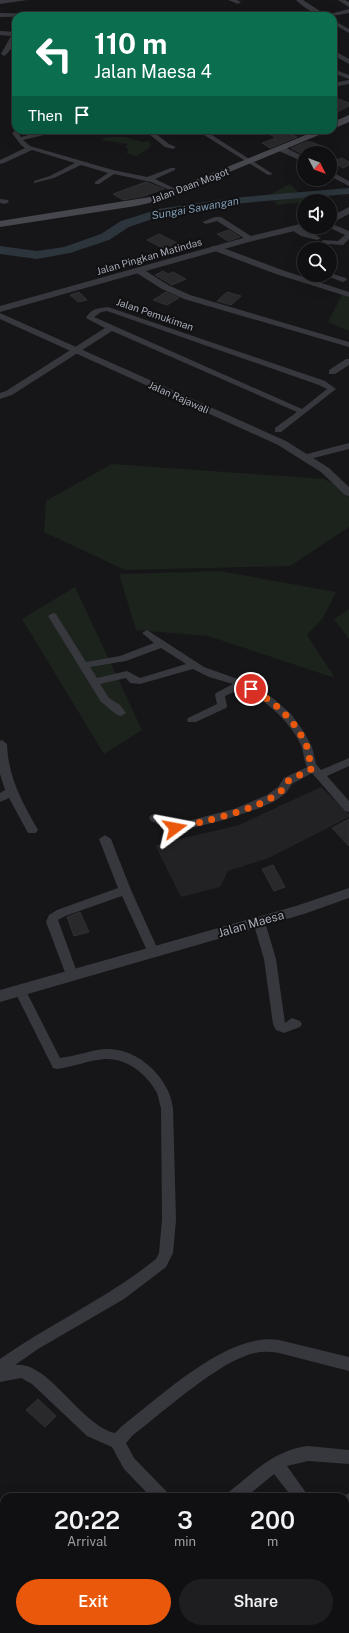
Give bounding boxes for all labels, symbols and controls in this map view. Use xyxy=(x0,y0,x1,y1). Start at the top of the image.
text: 110 m xyxy=(94,27,167,60)
icon: left xyxy=(28,28,80,80)
text: Jalan Maesa 4 xyxy=(94,61,212,82)
icon: arrive xyxy=(71,104,93,126)
text: Then xyxy=(28,107,63,124)
north arrow xyxy=(297,146,337,186)
map controls xyxy=(297,146,337,282)
street label: Jalan Daan Mogot xyxy=(150,165,231,205)
water label: Sungai Sawangan xyxy=(150,194,240,222)
button: sound xyxy=(297,194,337,234)
street label: Jalan Pingkan Matindas xyxy=(95,235,203,277)
button: search xyxy=(297,242,337,282)
street label: Jalan Pemukiman xyxy=(115,295,195,333)
street label: Jalan Rajawali xyxy=(147,378,211,416)
pin xyxy=(234,672,268,706)
icon: arrive xyxy=(240,678,262,700)
position arrow xyxy=(154,807,196,849)
street label: Jalan Maesa xyxy=(216,908,286,940)
text: 20:22 xyxy=(54,1506,120,1534)
text: 3 xyxy=(177,1506,193,1534)
text: 200 xyxy=(250,1506,295,1534)
text: Arrival xyxy=(67,1534,107,1549)
text: min xyxy=(174,1534,196,1549)
text: m xyxy=(267,1534,278,1549)
button: Exit xyxy=(16,1579,171,1625)
button: Share xyxy=(179,1579,333,1625)

